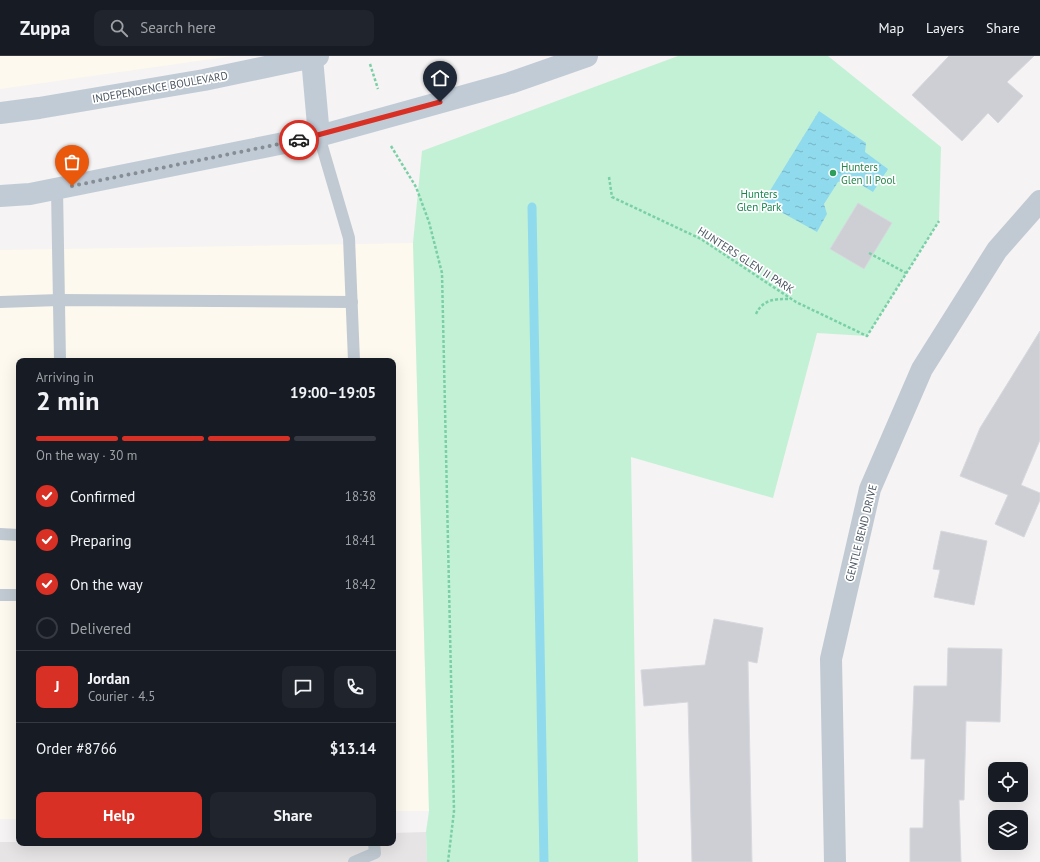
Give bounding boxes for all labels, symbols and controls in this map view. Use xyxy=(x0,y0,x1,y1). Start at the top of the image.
search box xyxy=(94,10,374,46)
text: Zuppa xyxy=(20,16,70,40)
icon: search xyxy=(108,17,130,39)
text: Search here xyxy=(140,18,216,37)
text: Map xyxy=(878,19,904,37)
text: Layers xyxy=(926,19,964,37)
text: Share xyxy=(986,19,1020,37)
pin xyxy=(423,61,457,102)
icon: home xyxy=(429,67,451,89)
street label: INDEPENDENCE BOULEVARD xyxy=(91,68,229,106)
courier xyxy=(279,120,319,160)
icon: car xyxy=(288,129,310,151)
pin xyxy=(55,145,89,186)
icon: bag xyxy=(61,151,83,173)
place label: Hunters Glen II Pool xyxy=(841,160,896,187)
marker: Hunters Glen II Pool xyxy=(828,168,838,178)
park label: Hunters Glen Park xyxy=(737,187,782,214)
street label: HUNTERS GLEN II PARK xyxy=(695,224,797,297)
text: Arriving in xyxy=(36,369,94,386)
text: 19:00–19:05 xyxy=(290,383,376,402)
text: 2 min xyxy=(36,384,99,417)
text: On the way · 30 m xyxy=(36,447,137,464)
street label: GENTLE BEND DRIVE xyxy=(842,483,880,583)
icon: check xyxy=(36,485,58,507)
text: Confirmed xyxy=(70,487,135,506)
text: 18:38 xyxy=(345,488,376,505)
icon: check xyxy=(36,529,58,551)
text: Preparing xyxy=(70,531,132,550)
text: 18:41 xyxy=(345,532,376,549)
icon: check xyxy=(36,573,58,595)
text: On the way xyxy=(70,575,143,594)
text: 18:42 xyxy=(345,576,376,593)
text: Delivered xyxy=(70,619,131,638)
button: chat xyxy=(282,666,324,708)
button: phone xyxy=(334,666,376,708)
text: Jordan xyxy=(88,669,130,688)
text: J xyxy=(54,677,60,696)
text: Courier · 4.5 xyxy=(88,688,155,705)
text: Order #8766 xyxy=(36,739,117,758)
text: $13.14 xyxy=(330,739,376,758)
map controls xyxy=(988,762,1028,850)
button: locate xyxy=(988,762,1028,802)
button: Help xyxy=(36,792,202,838)
button: Share xyxy=(210,792,376,838)
button: layers xyxy=(988,810,1028,850)

